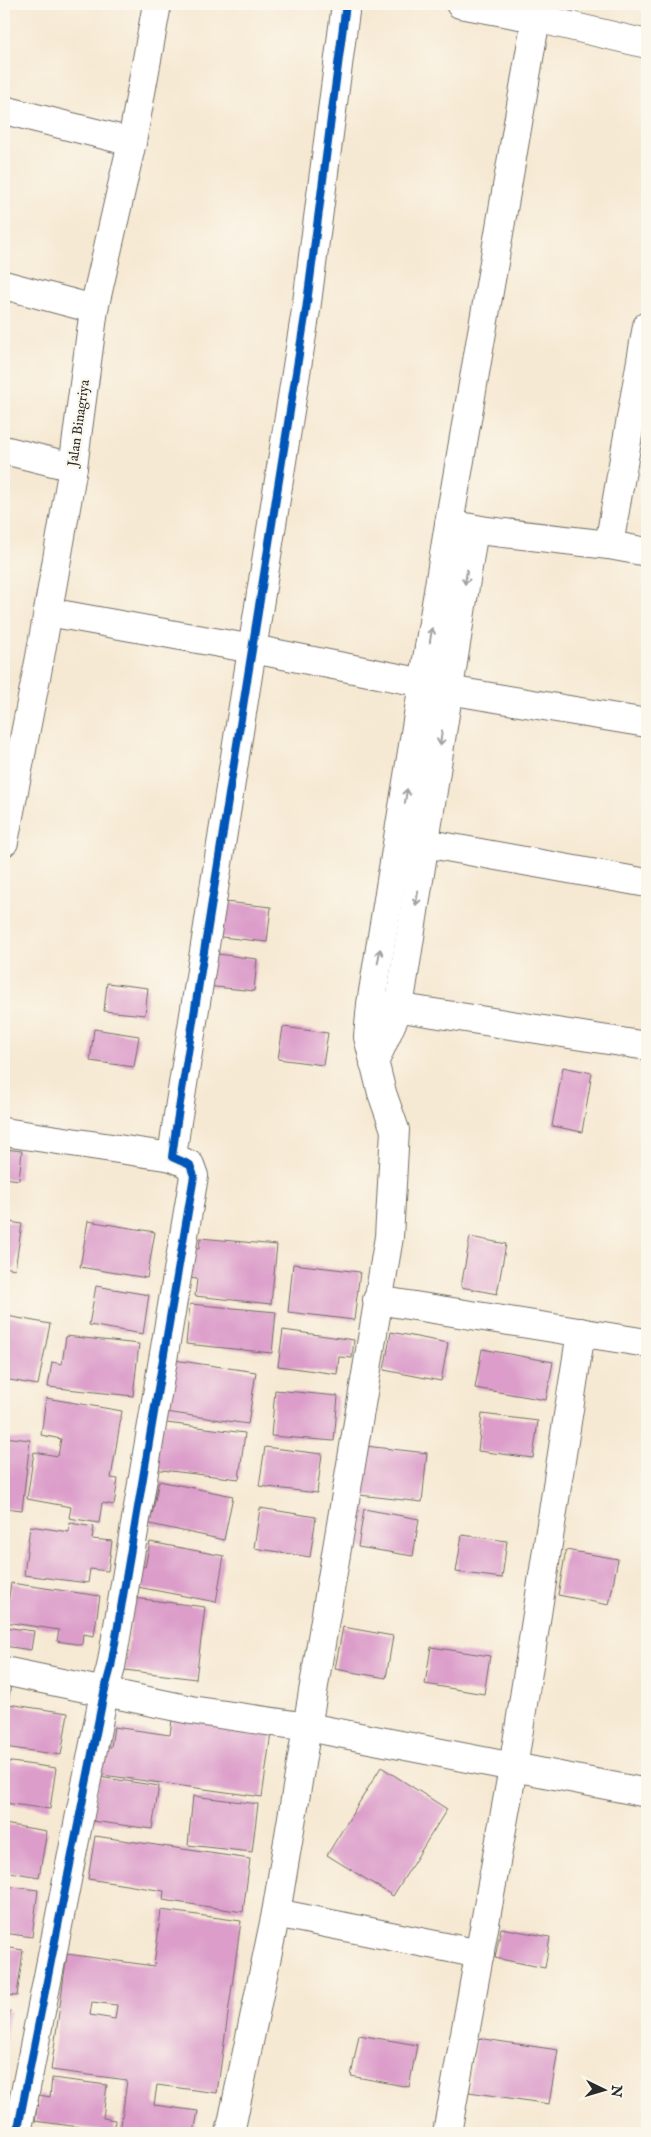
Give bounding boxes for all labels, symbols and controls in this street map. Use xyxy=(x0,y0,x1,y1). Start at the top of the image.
street label: Jalan Binagriya xyxy=(64,377,94,470)
one-way arrow xyxy=(461,569,471,585)
one-way arrow xyxy=(427,628,437,644)
one-way arrow xyxy=(436,729,446,745)
one-way arrow xyxy=(401,788,411,804)
one-way arrow xyxy=(411,890,421,906)
one-way arrow xyxy=(374,948,384,964)
north arrow xyxy=(578,2064,628,2114)
text: N xyxy=(606,2083,626,2098)

